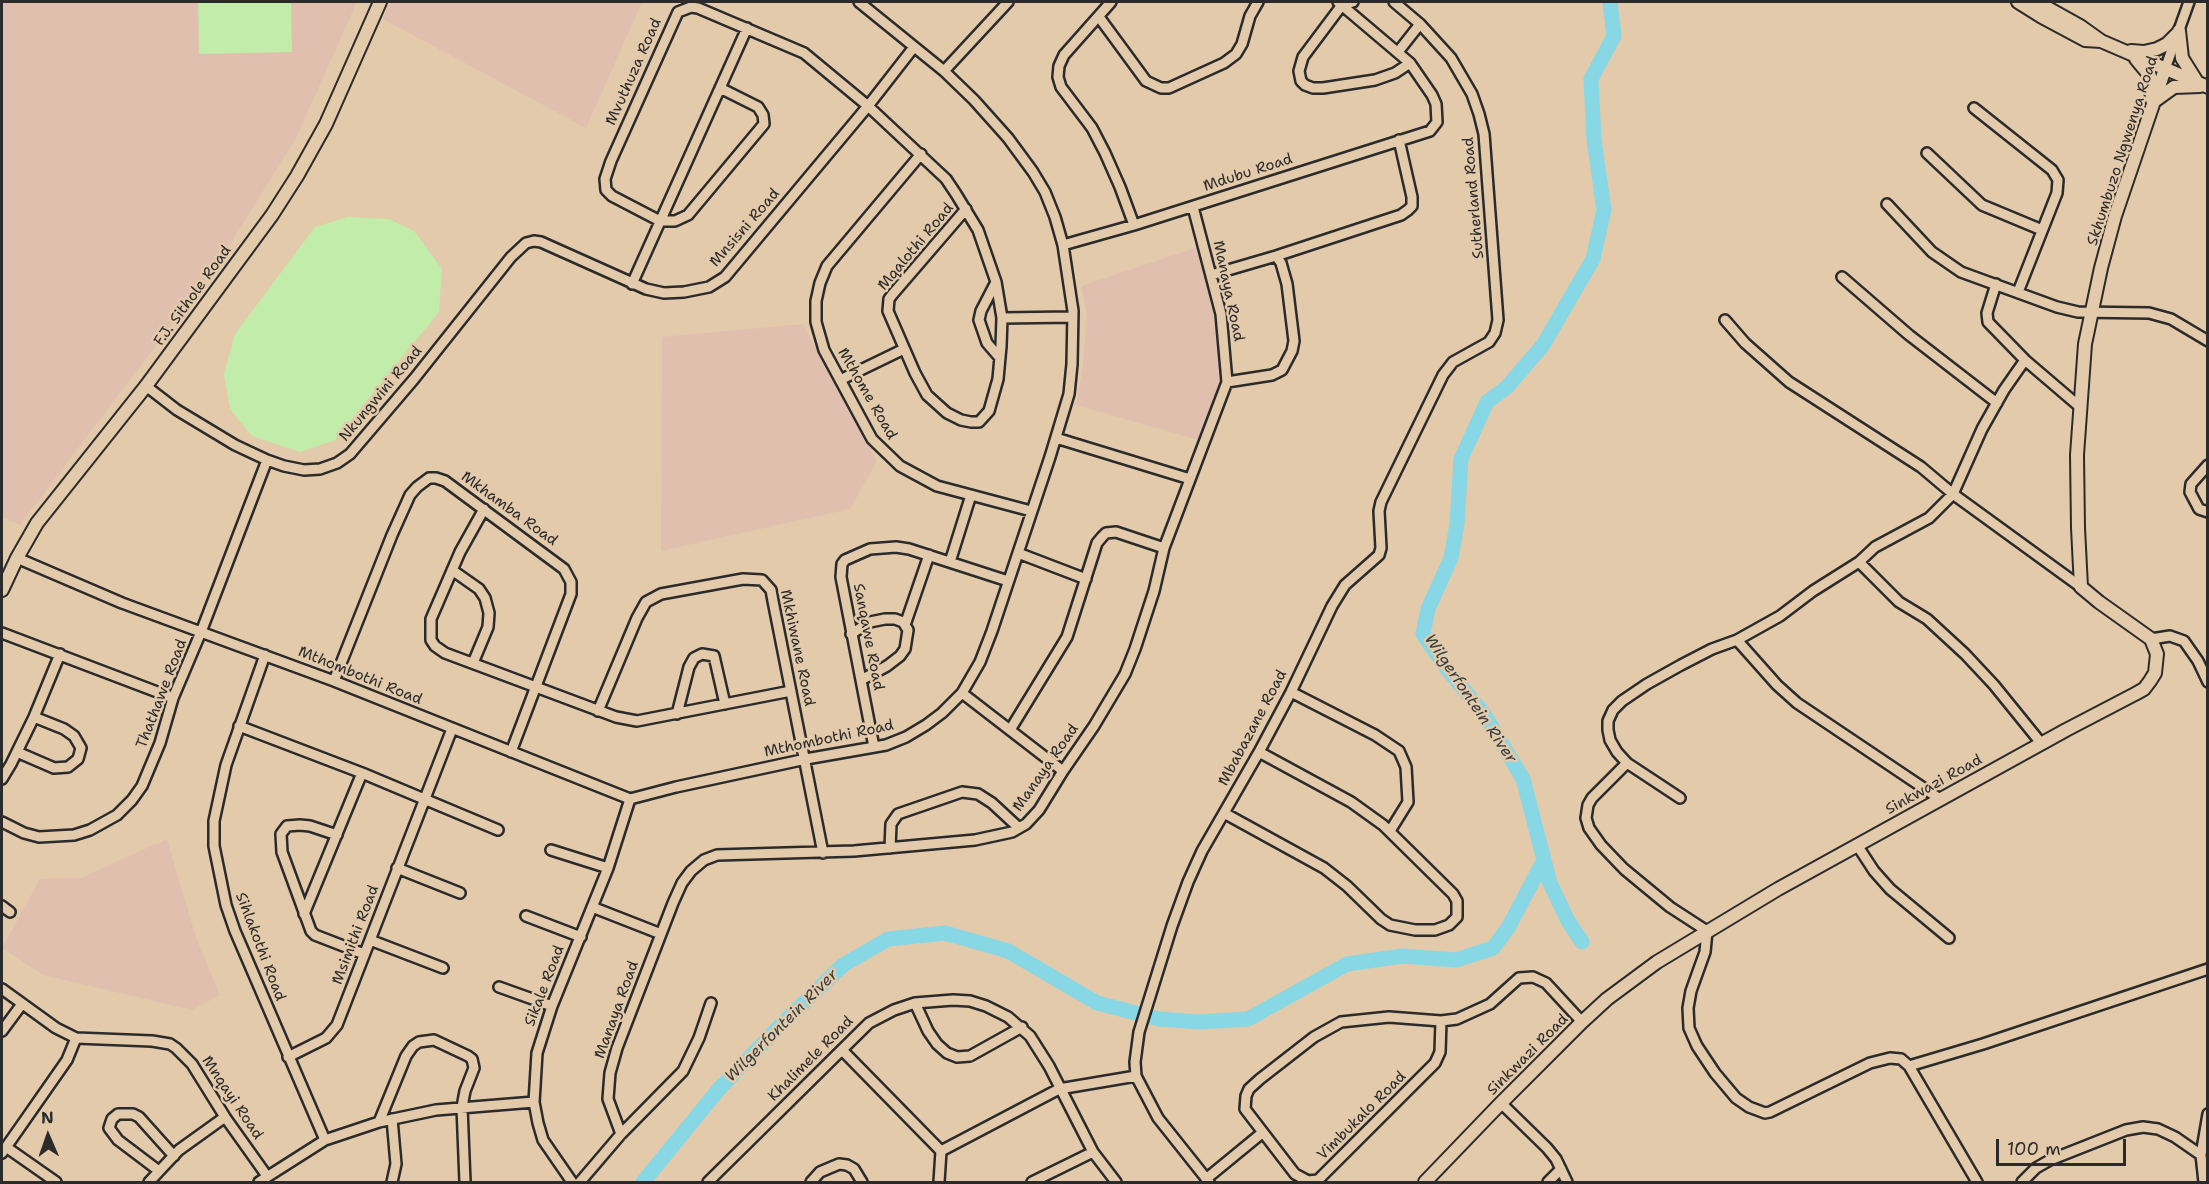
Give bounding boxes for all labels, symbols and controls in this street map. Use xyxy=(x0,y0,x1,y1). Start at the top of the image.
street label: Mvuthuza Road xyxy=(602,16,666,128)
street label: Skhumbuzo Ngwenya Road xyxy=(2084,54,2162,248)
street label: Sutherland Road xyxy=(1460,136,1488,260)
street label: Mdubu Road xyxy=(1201,150,1295,196)
street label: Mnsisni Road xyxy=(706,185,784,271)
street label: Mqalothi Road xyxy=(874,200,958,294)
street label: Manaya Road xyxy=(1209,239,1247,343)
street label: F.J. Sithole Road xyxy=(150,242,236,350)
street label: Nkungwini Road xyxy=(336,343,426,445)
street label: Mthome Road xyxy=(833,345,901,443)
street label: Mkhamba Road xyxy=(457,468,561,550)
street label: Sanqawe Road xyxy=(849,582,887,692)
street label: Mkhiwane Road xyxy=(776,588,818,708)
water label: Wilgerfontein River xyxy=(1420,631,1520,767)
street label: Thathawe Road xyxy=(133,637,191,751)
street label: Mthombothi Road xyxy=(295,643,425,709)
street label: Mbabazane Road xyxy=(1215,667,1291,789)
street label: Mthombothi Road xyxy=(763,716,895,762)
street label: Manaya Road xyxy=(1009,721,1083,815)
street label: Sinkwazi Road xyxy=(1883,751,1985,819)
street label: Msimithi Road xyxy=(329,883,383,987)
street label: Sihlakothi Road xyxy=(231,890,289,1004)
street label: Sikale Road xyxy=(521,943,569,1029)
street label: Manaya Road xyxy=(591,959,643,1061)
water label: Wilgerfontein River xyxy=(722,966,842,1086)
street label: Sinkwazi Road xyxy=(1484,1011,1572,1099)
street label: Khalimele Road xyxy=(765,1013,857,1105)
street label: Mnqayi Road xyxy=(197,1053,267,1143)
street label: Vimbukalo Road xyxy=(1314,1068,1410,1164)
north arrow xyxy=(18,1106,78,1166)
text: N xyxy=(41,1107,54,1128)
scale bar xyxy=(1999,1127,2130,1165)
text: 100 m xyxy=(2007,1137,2061,1161)

